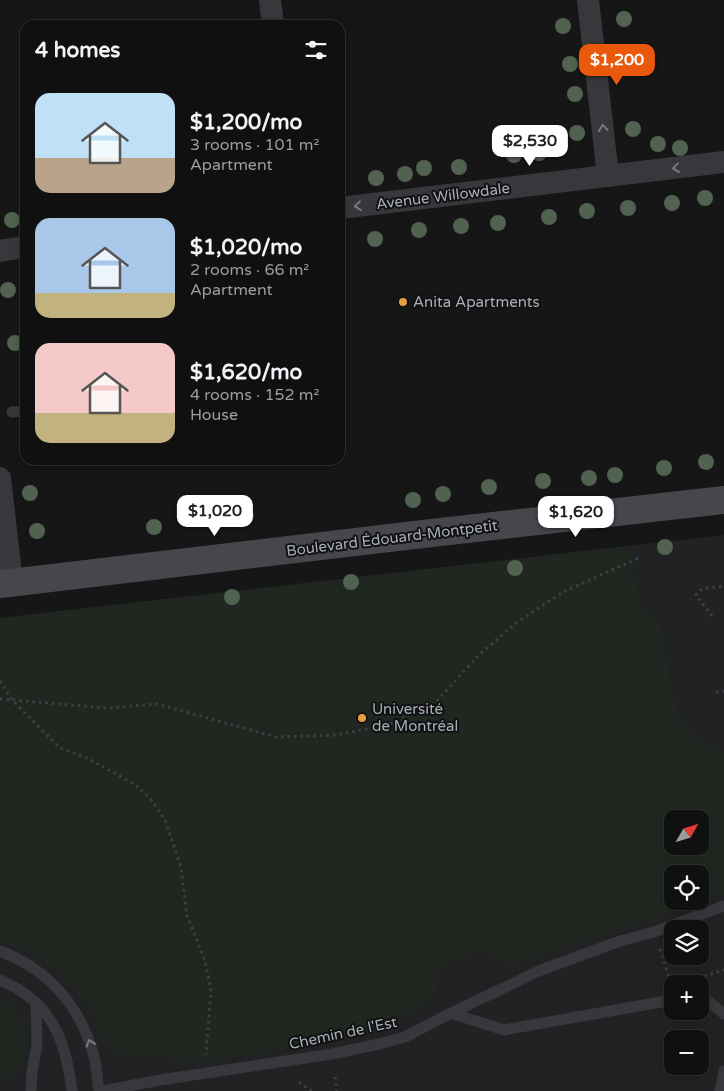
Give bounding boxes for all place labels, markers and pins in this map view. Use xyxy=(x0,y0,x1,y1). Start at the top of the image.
pin: $1,200 xyxy=(576,44,658,86)
pin: $2,530 xyxy=(489,124,571,167)
place label: Anita Apartments xyxy=(413,293,540,311)
marker: Anita Apartments xyxy=(397,296,409,308)
pin: $1,020 xyxy=(174,494,256,537)
pin: $1,620 xyxy=(535,496,617,538)
place label: Université de Montréal xyxy=(372,700,458,735)
marker: Université de Montréal xyxy=(356,712,368,724)

